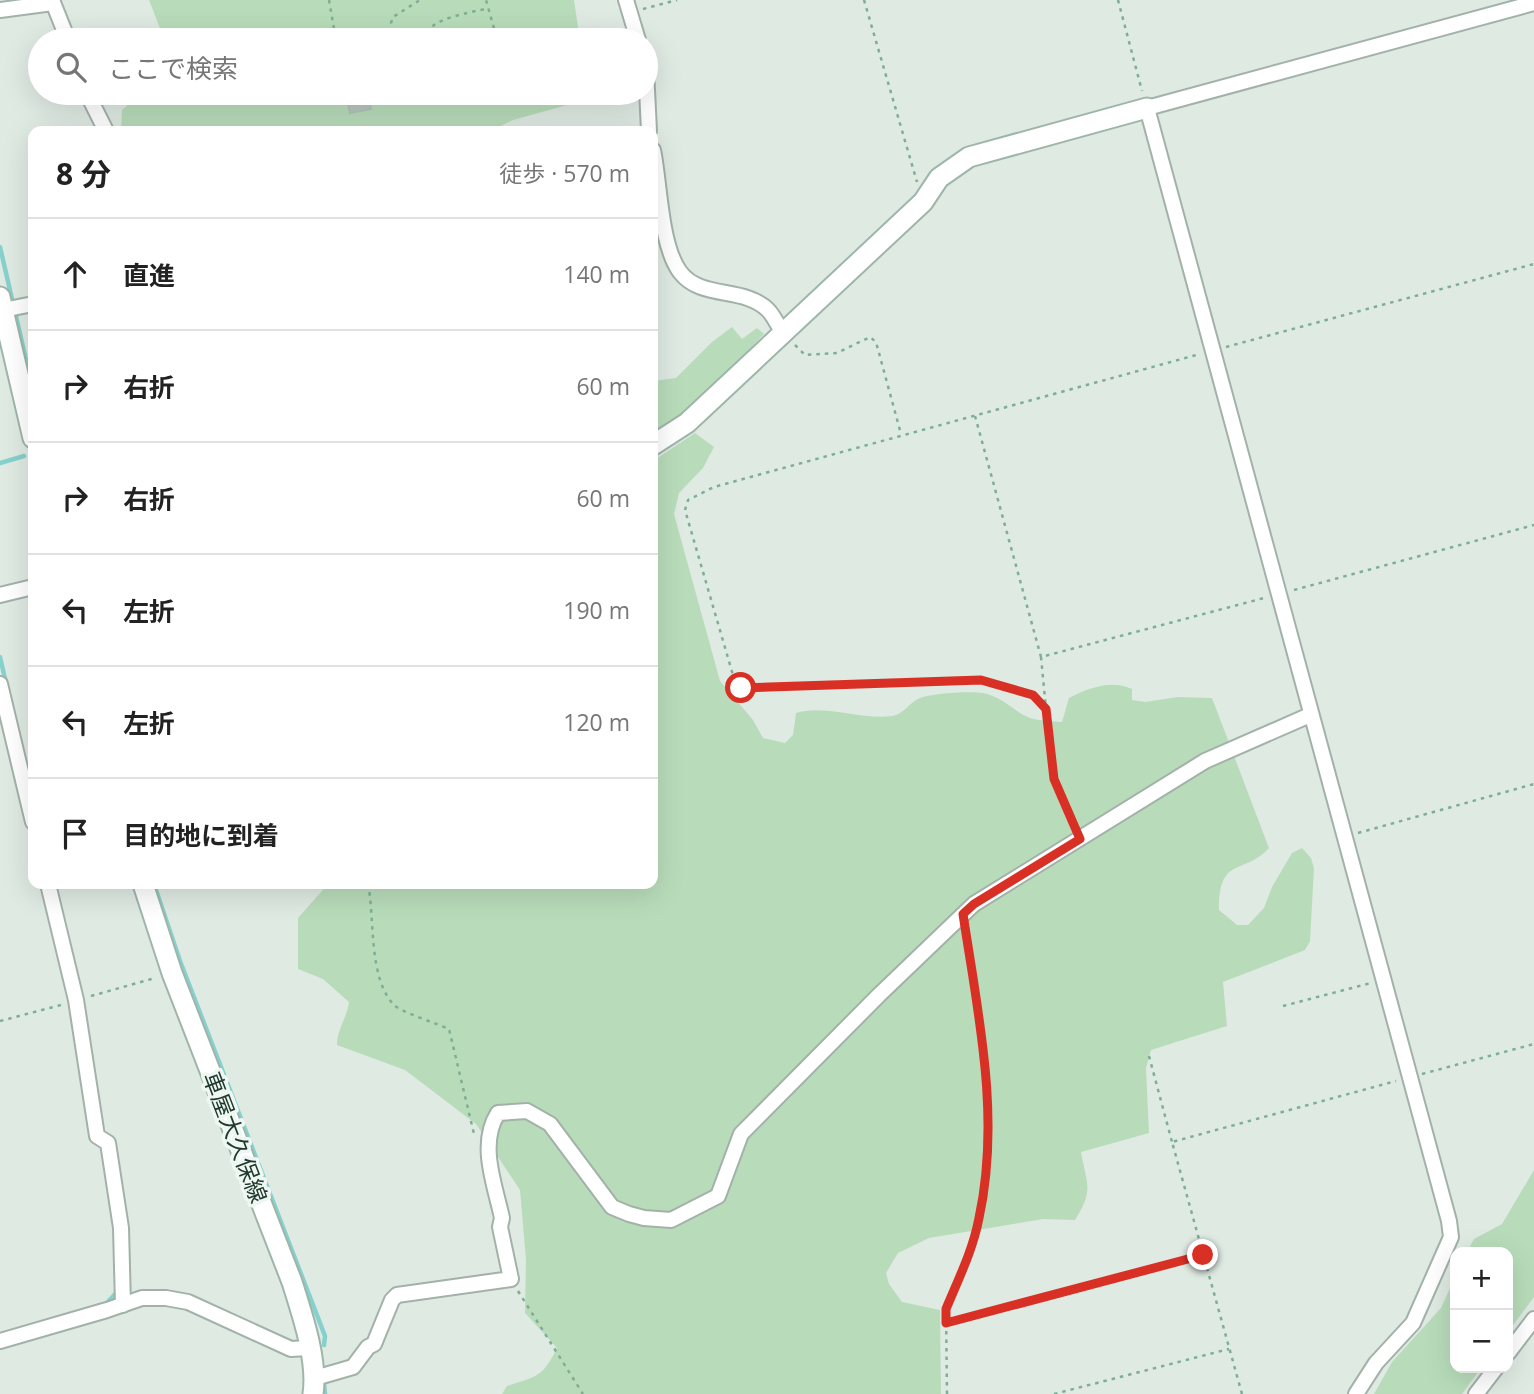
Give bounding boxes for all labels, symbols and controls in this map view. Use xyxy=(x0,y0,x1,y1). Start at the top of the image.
search box xyxy=(28,28,658,105)
icon: search xyxy=(52,48,90,86)
text: ここで検索 xyxy=(108,50,238,86)
text: 8 分 xyxy=(56,153,111,194)
text: 徒歩 · 570 m xyxy=(499,157,630,189)
icon: ahead xyxy=(56,255,94,293)
text: 直進 xyxy=(123,257,175,293)
text: 140 m xyxy=(563,258,630,290)
icon: right xyxy=(56,367,94,405)
text: 右折 xyxy=(123,369,175,405)
text: 60 m xyxy=(576,370,630,402)
icon: right xyxy=(56,479,94,517)
text: 右折 xyxy=(123,481,175,517)
text: 60 m xyxy=(576,482,630,514)
icon: left xyxy=(56,591,94,629)
text: 左折 xyxy=(123,593,175,629)
text: 190 m xyxy=(563,594,630,626)
route start xyxy=(725,672,756,703)
icon: left xyxy=(56,703,94,741)
text: 左折 xyxy=(123,705,175,741)
text: 120 m xyxy=(563,706,630,738)
icon: arrive xyxy=(56,815,94,853)
text: 目的地に到着 xyxy=(123,817,279,853)
street label: 車屋大久保線 xyxy=(196,1067,276,1207)
route end xyxy=(1187,1239,1218,1270)
map controls xyxy=(1450,1247,1513,1373)
button: + xyxy=(1450,1247,1513,1310)
button: − xyxy=(1450,1310,1513,1373)

